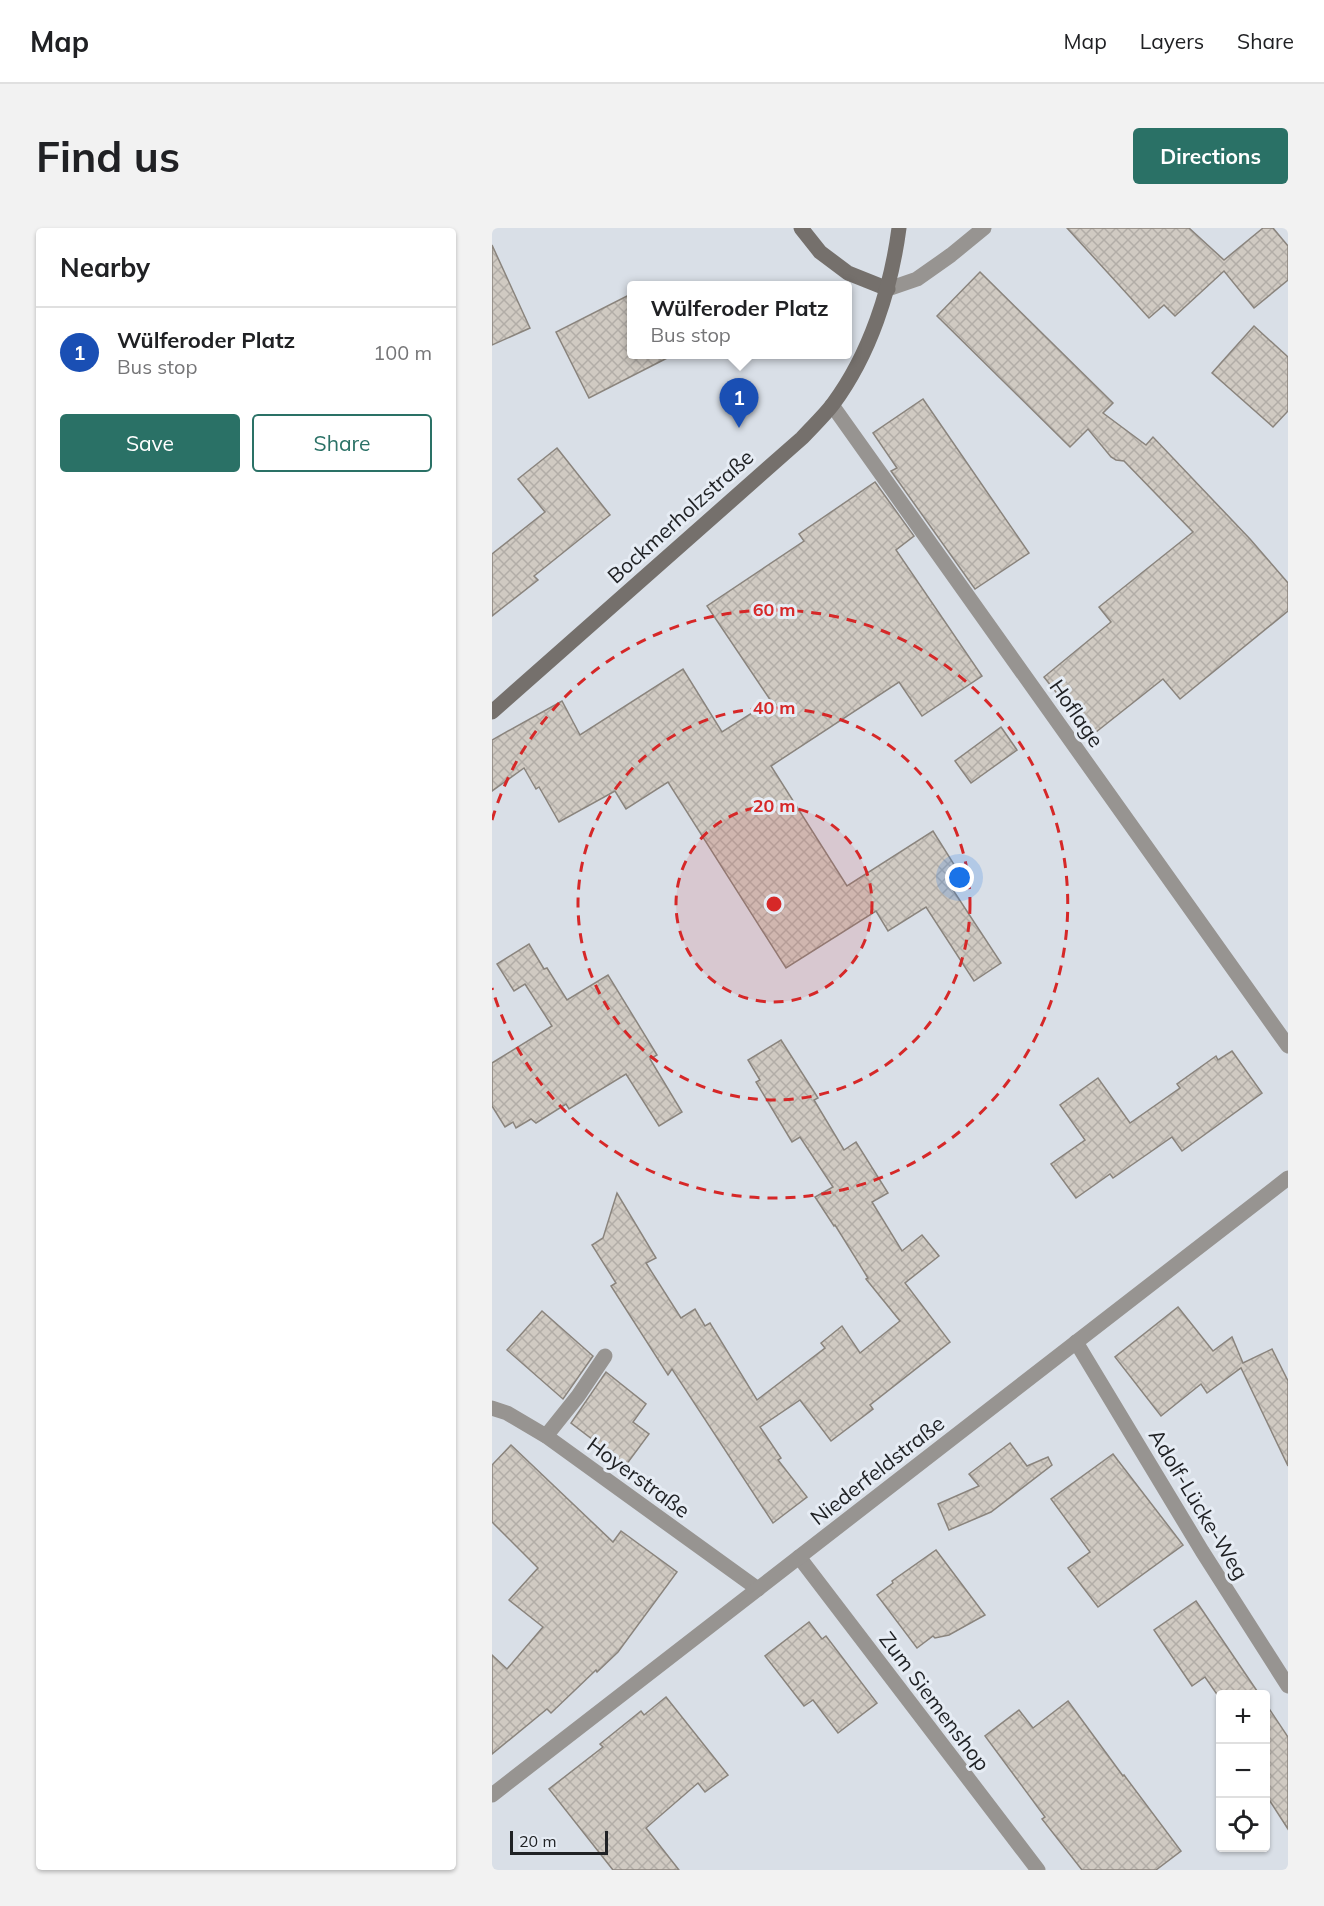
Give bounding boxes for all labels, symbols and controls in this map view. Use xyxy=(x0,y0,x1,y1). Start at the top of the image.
text: Map xyxy=(30,24,89,59)
text: Map xyxy=(1064,28,1107,54)
text: Layers xyxy=(1140,28,1204,54)
text: Share xyxy=(1237,28,1294,54)
button: Directions xyxy=(1133,128,1288,184)
text: Find us xyxy=(36,130,180,183)
text: Nearby xyxy=(60,251,150,284)
popup xyxy=(627,281,852,359)
text: Wülferoder Platz xyxy=(650,294,829,322)
text: Bus stop xyxy=(650,322,731,347)
text: Wülferoder Platz xyxy=(117,326,295,354)
text: 1 xyxy=(74,340,86,365)
text: 100 m xyxy=(373,340,432,365)
text: Bus stop xyxy=(117,354,197,379)
pin: 1 xyxy=(720,378,758,428)
button: Save xyxy=(60,414,240,472)
button: Share xyxy=(252,414,432,472)
street label: Bockmerholzstraße xyxy=(602,444,758,588)
text: 60 m xyxy=(753,598,795,621)
street label: Hoflage xyxy=(1044,674,1110,752)
text: 40 m xyxy=(753,696,795,719)
text: 20 m xyxy=(753,794,795,817)
your location xyxy=(945,863,974,892)
centre of rings xyxy=(764,894,784,914)
street label: Niederfeldstraße xyxy=(805,1410,949,1530)
street label: Adolf-Lücke-Weg xyxy=(1144,1424,1254,1584)
street label: Hoyerstraße xyxy=(583,1431,695,1523)
street label: Zum Siemenshop xyxy=(874,1626,996,1776)
map controls xyxy=(1216,1690,1270,1852)
button: + xyxy=(1216,1690,1270,1744)
button: − xyxy=(1216,1744,1270,1798)
button: locate xyxy=(1216,1798,1270,1852)
scale bar xyxy=(510,1828,608,1856)
text: 20 m xyxy=(519,1831,556,1851)

